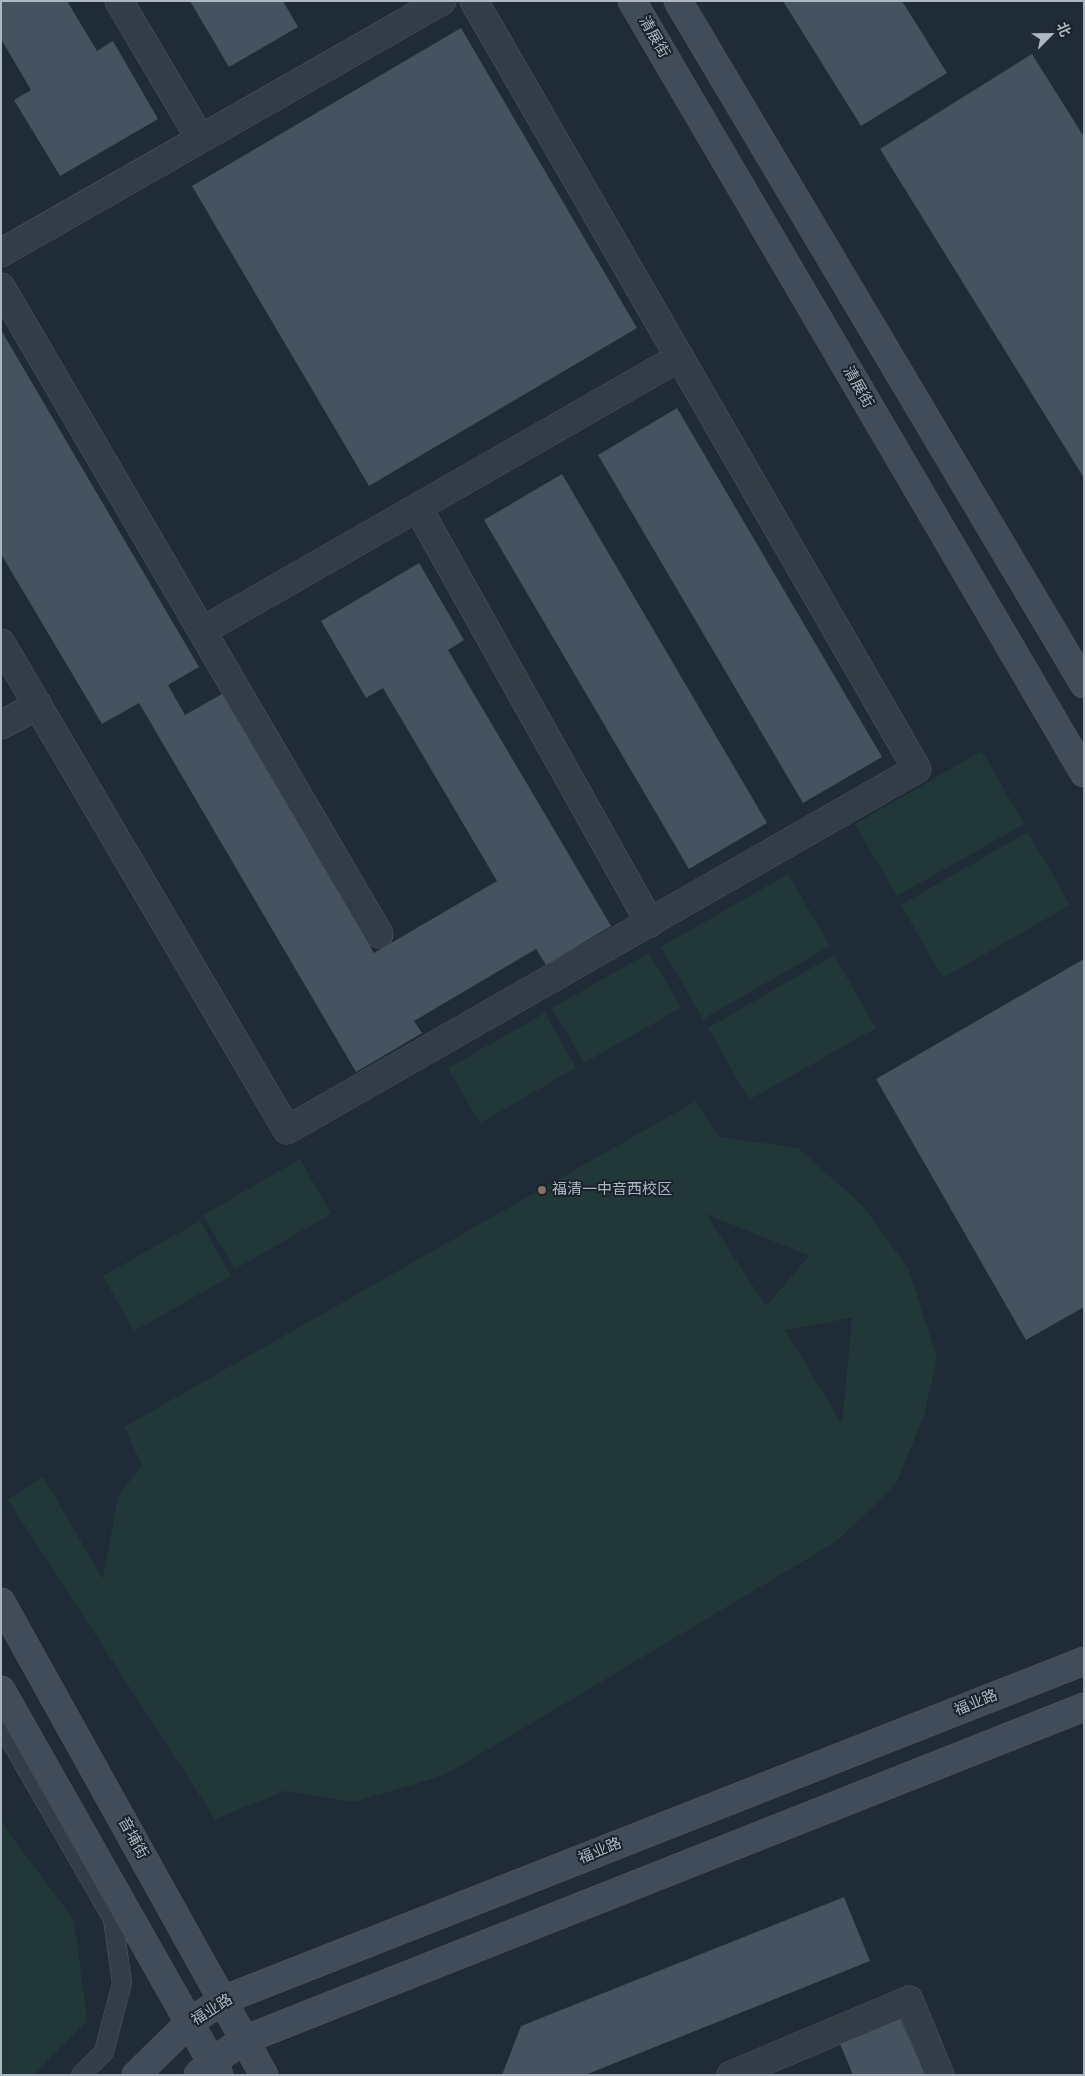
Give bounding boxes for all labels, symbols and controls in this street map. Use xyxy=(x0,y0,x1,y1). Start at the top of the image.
north arrow xyxy=(1025,10,1075,60)
street label: 清展街 xyxy=(635,13,673,61)
text: 北 xyxy=(1053,19,1075,39)
street label: 清展街 xyxy=(839,363,877,411)
place label: 福清一中音西校区 xyxy=(552,1181,672,1199)
marker: 福清一中音西校区 xyxy=(536,1184,548,1196)
street label: 福业路 xyxy=(952,1686,1000,1720)
street label: 音埔街 xyxy=(114,1814,152,1862)
street label: 福业路 xyxy=(576,1834,624,1868)
street label: 福业路 xyxy=(188,1990,236,2030)

